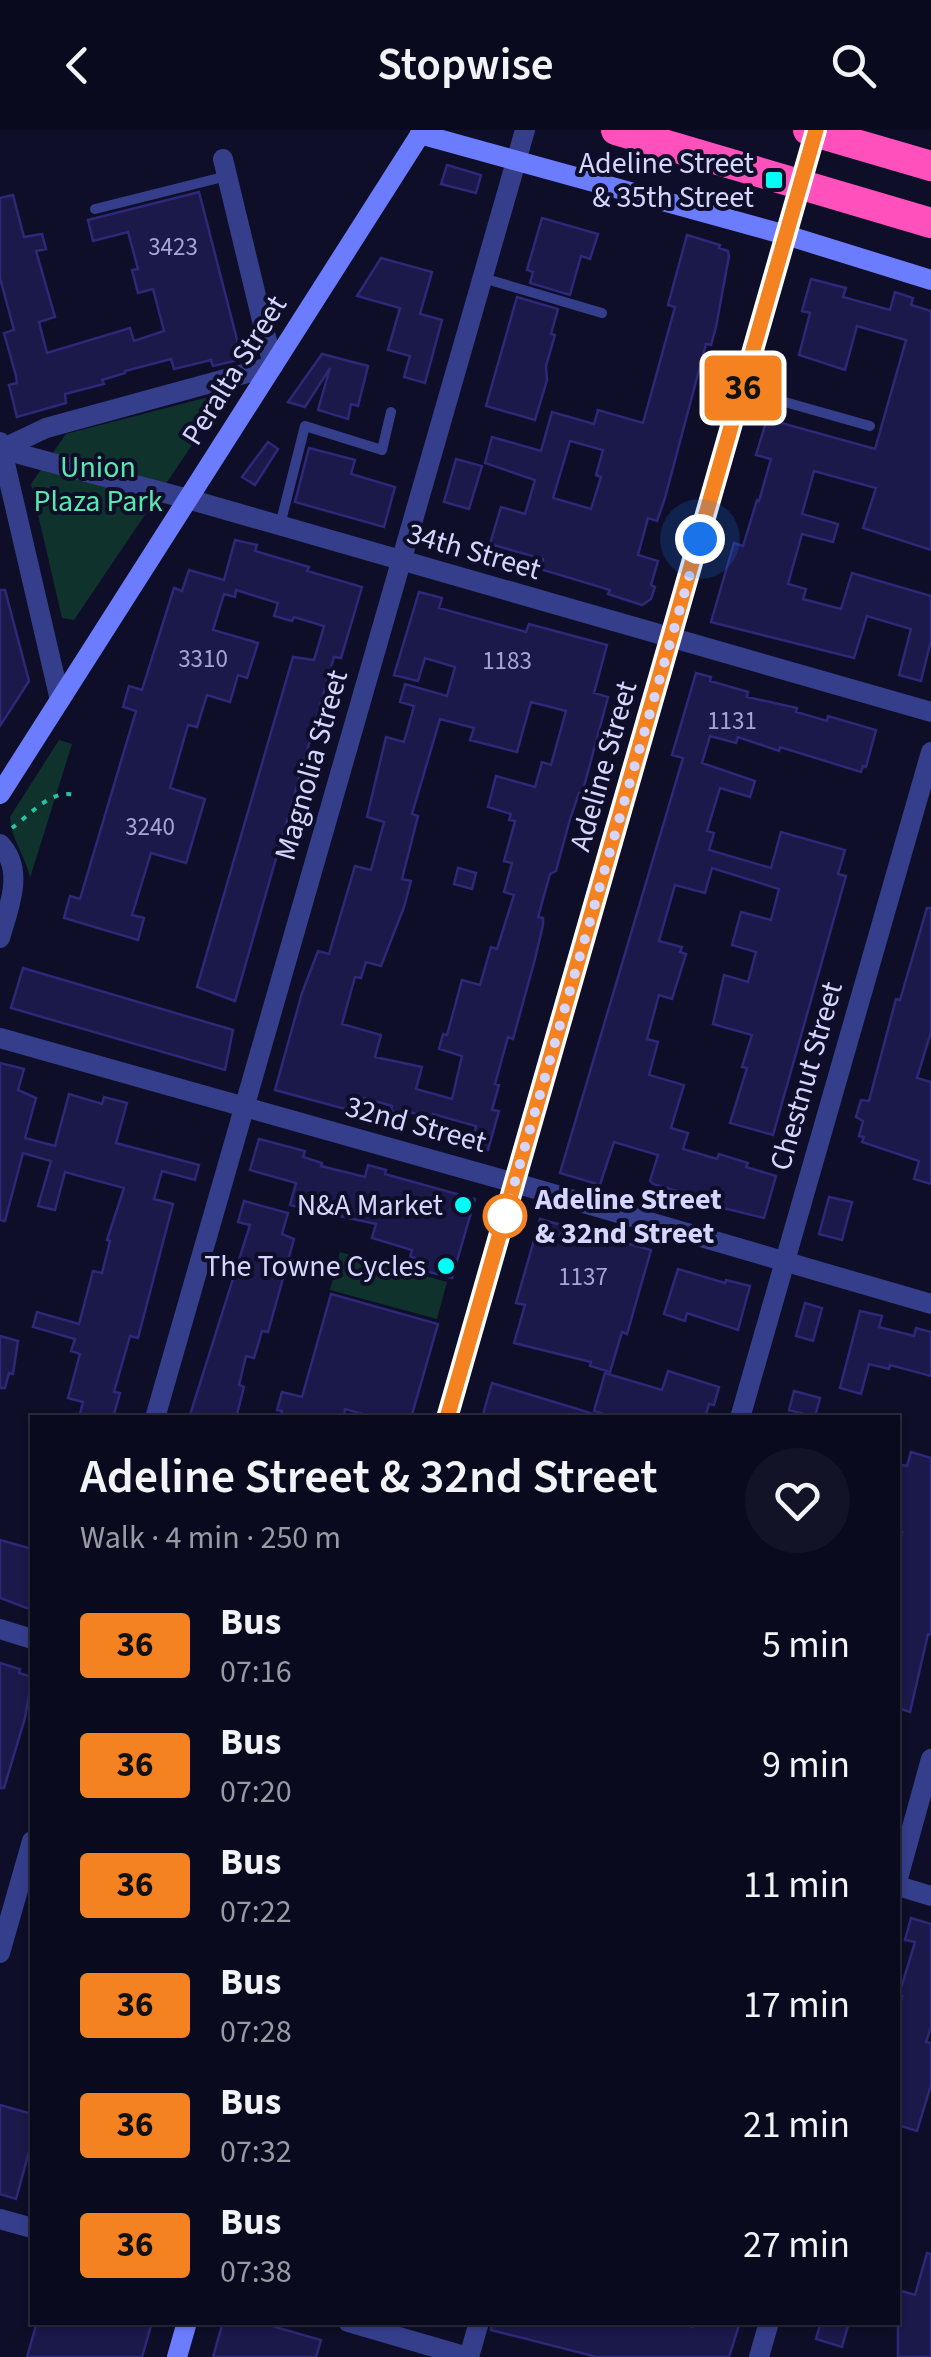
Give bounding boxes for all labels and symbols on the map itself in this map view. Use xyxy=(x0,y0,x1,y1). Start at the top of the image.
place label: Adeline Street & 35th Street xyxy=(579,142,754,219)
marker: Adeline Street & 35th Street xyxy=(763,169,785,191)
house number: 3423 xyxy=(148,229,198,265)
street label: Peralta Street xyxy=(171,287,298,453)
line badge: 36 xyxy=(698,356,788,420)
park label: Union Plaza Park xyxy=(33,446,163,523)
street label: 34th Street xyxy=(402,512,546,591)
your location xyxy=(675,514,725,564)
house number: 3310 xyxy=(178,641,228,677)
house number: 1183 xyxy=(482,643,532,679)
street label: Magnolia Street xyxy=(264,665,359,865)
street label: Adeline Street xyxy=(559,676,648,856)
house number: 1131 xyxy=(707,703,757,739)
house number: 3240 xyxy=(125,809,175,845)
street label: Chestnut Street xyxy=(759,977,854,1176)
street label: 32nd Street xyxy=(341,1085,491,1164)
place label: Adeline Street & 32nd Street xyxy=(534,1178,722,1255)
place label: N&A Market xyxy=(297,1184,443,1227)
marker: N&A Market xyxy=(452,1194,474,1216)
marker: Adeline Street & 32nd Street xyxy=(484,1195,526,1237)
place label: The Towne Cycles xyxy=(204,1245,426,1288)
marker: The Towne Cycles xyxy=(435,1255,457,1277)
house number: 1137 xyxy=(558,1259,608,1295)

